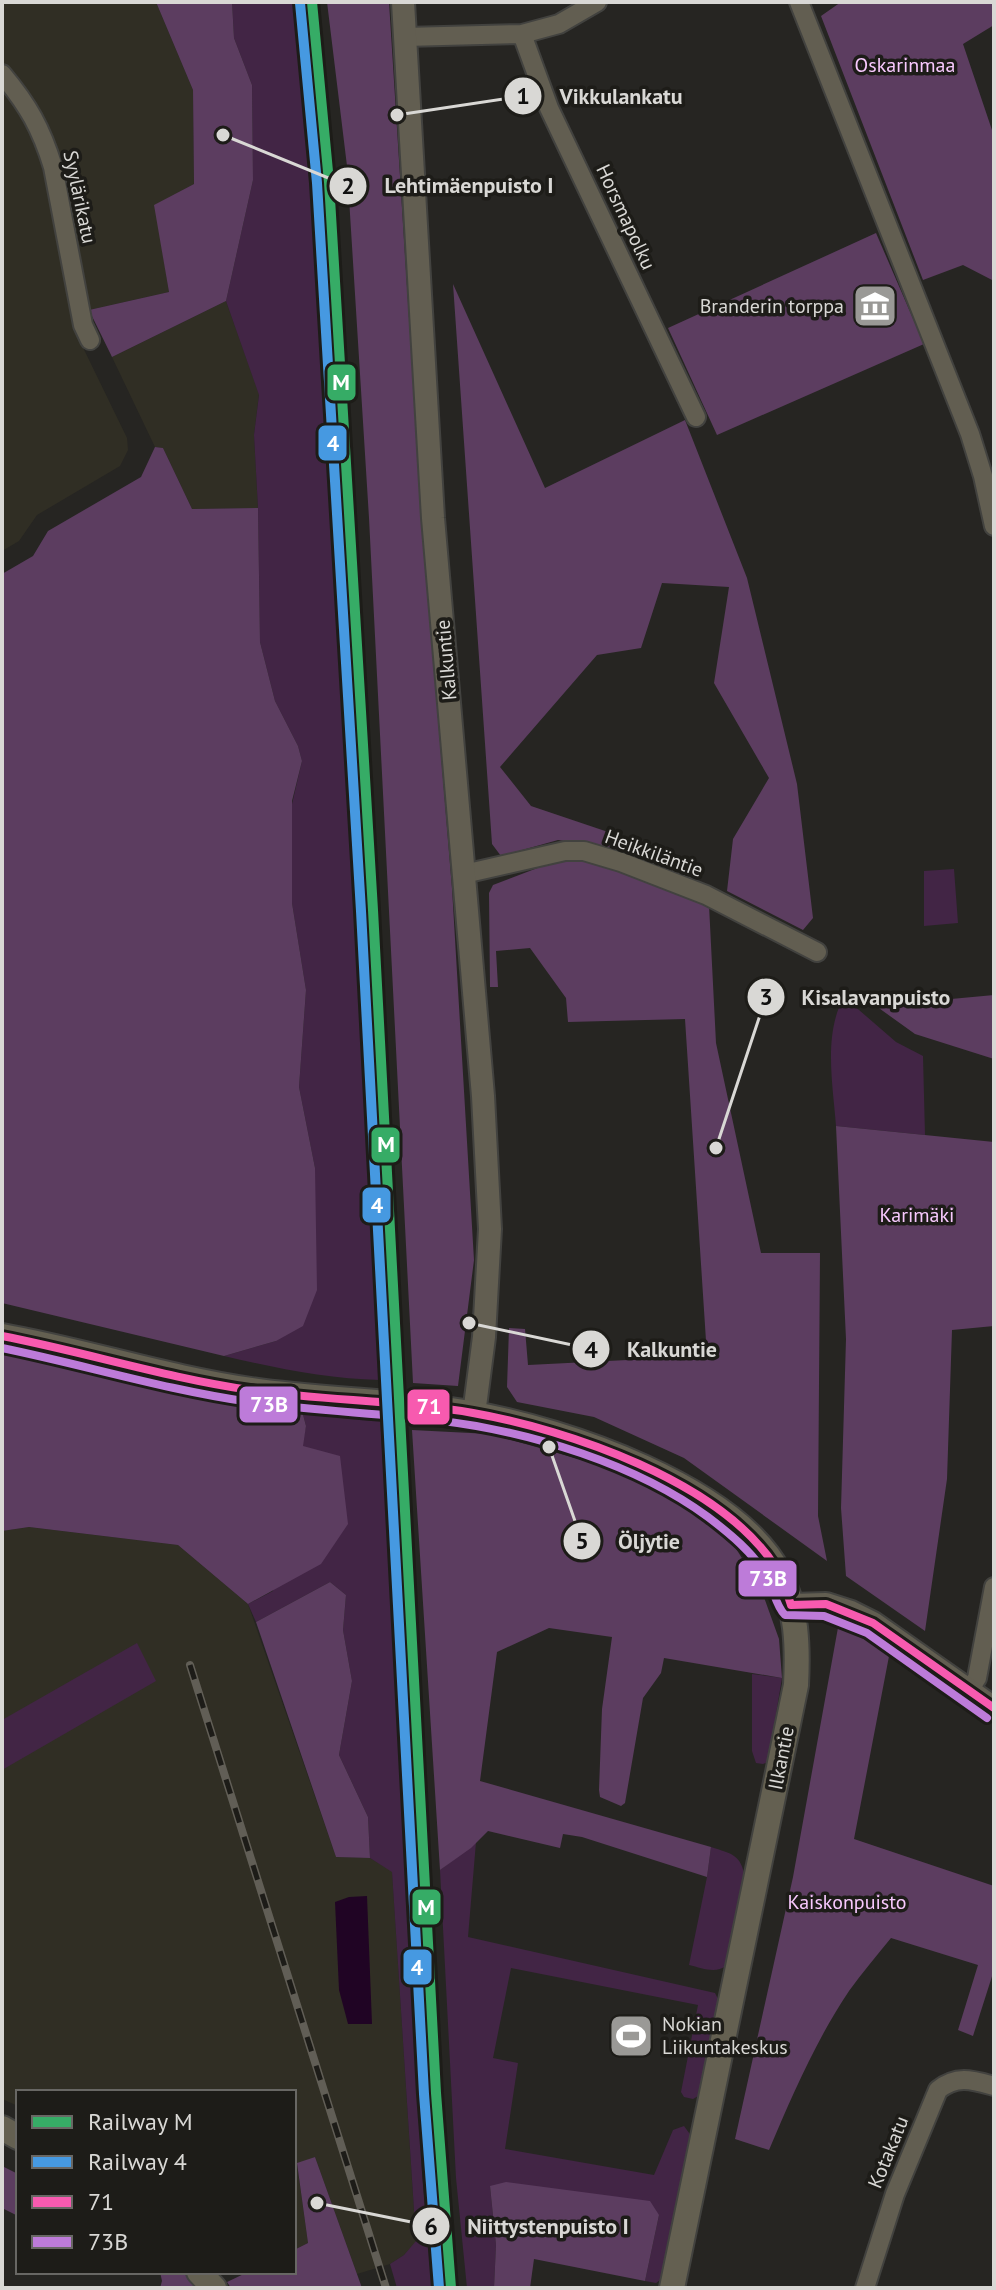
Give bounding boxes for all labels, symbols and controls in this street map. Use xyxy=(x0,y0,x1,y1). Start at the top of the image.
park label: Oskarinmaa xyxy=(855,52,955,78)
callout: Vikkulankatu xyxy=(503,73,699,119)
text: 1 xyxy=(516,80,530,111)
text: Vikkulankatu xyxy=(558,82,683,110)
street label: Syylärikatu xyxy=(57,148,103,246)
street label: Horsmapolku xyxy=(590,160,662,274)
callout: Lehtimäenpuisto I xyxy=(328,163,569,209)
text: 2 xyxy=(341,170,355,201)
text: Lehtimäenpuisto I xyxy=(384,171,554,199)
museum icon: Branderin torppa xyxy=(851,282,899,330)
place label: Branderin torppa xyxy=(700,293,844,319)
line badge: M xyxy=(326,363,357,402)
text: M xyxy=(332,368,350,396)
line badge: 4 xyxy=(317,424,348,462)
text: 4 xyxy=(327,429,340,457)
street label: Kalkuntie xyxy=(430,619,462,701)
street label: Heikkiläntie xyxy=(601,823,707,883)
callout: Kisalavanpuisto xyxy=(746,974,967,1020)
text: 3 xyxy=(759,981,773,1012)
text: Kisalavanpuisto xyxy=(802,983,951,1011)
line badge: M xyxy=(370,1126,401,1164)
text: M xyxy=(377,1130,395,1158)
line badge: 4 xyxy=(361,1186,392,1224)
text: 4 xyxy=(371,1191,384,1219)
park label: Karimäki xyxy=(880,1202,954,1228)
callout: Kalkuntie xyxy=(571,1326,733,1372)
text: 4 xyxy=(584,1334,598,1365)
text: Kalkuntie xyxy=(627,1335,717,1363)
line badge: 73B xyxy=(238,1385,299,1424)
line badge: 71 xyxy=(406,1388,451,1426)
text: 73B xyxy=(250,1390,288,1418)
text: 71 xyxy=(417,1392,441,1420)
callout: Öljytie xyxy=(562,1518,696,1564)
text: 5 xyxy=(575,1525,589,1556)
text: Öljytie xyxy=(618,1527,680,1555)
line badge: 73B xyxy=(737,1559,798,1598)
text: 73B xyxy=(749,1564,787,1592)
street label: Ilkantie xyxy=(762,1724,800,1792)
line badge: M xyxy=(411,1888,442,1926)
park label: Kaiskonpuisto xyxy=(788,1889,907,1915)
text: M xyxy=(417,1893,435,1921)
line badge: 4 xyxy=(402,1948,433,1986)
text: 4 xyxy=(411,1953,424,1981)
place label: Nokian Liikuntakeskus xyxy=(662,2011,788,2060)
sports icon: Nokian Liikuntakeskus xyxy=(607,2012,655,2060)
legend xyxy=(16,2090,296,2274)
text: Railway M xyxy=(88,2106,193,2137)
street label: Kotakatu xyxy=(862,2112,914,2192)
text: Railway 4 xyxy=(88,2146,187,2177)
text: 71 xyxy=(88,2186,114,2217)
callout: Niittystenpuisto I xyxy=(411,2203,644,2249)
text: 6 xyxy=(424,2211,438,2242)
text: Niittystenpuisto I xyxy=(467,2212,629,2240)
text: 73B xyxy=(88,2226,128,2257)

